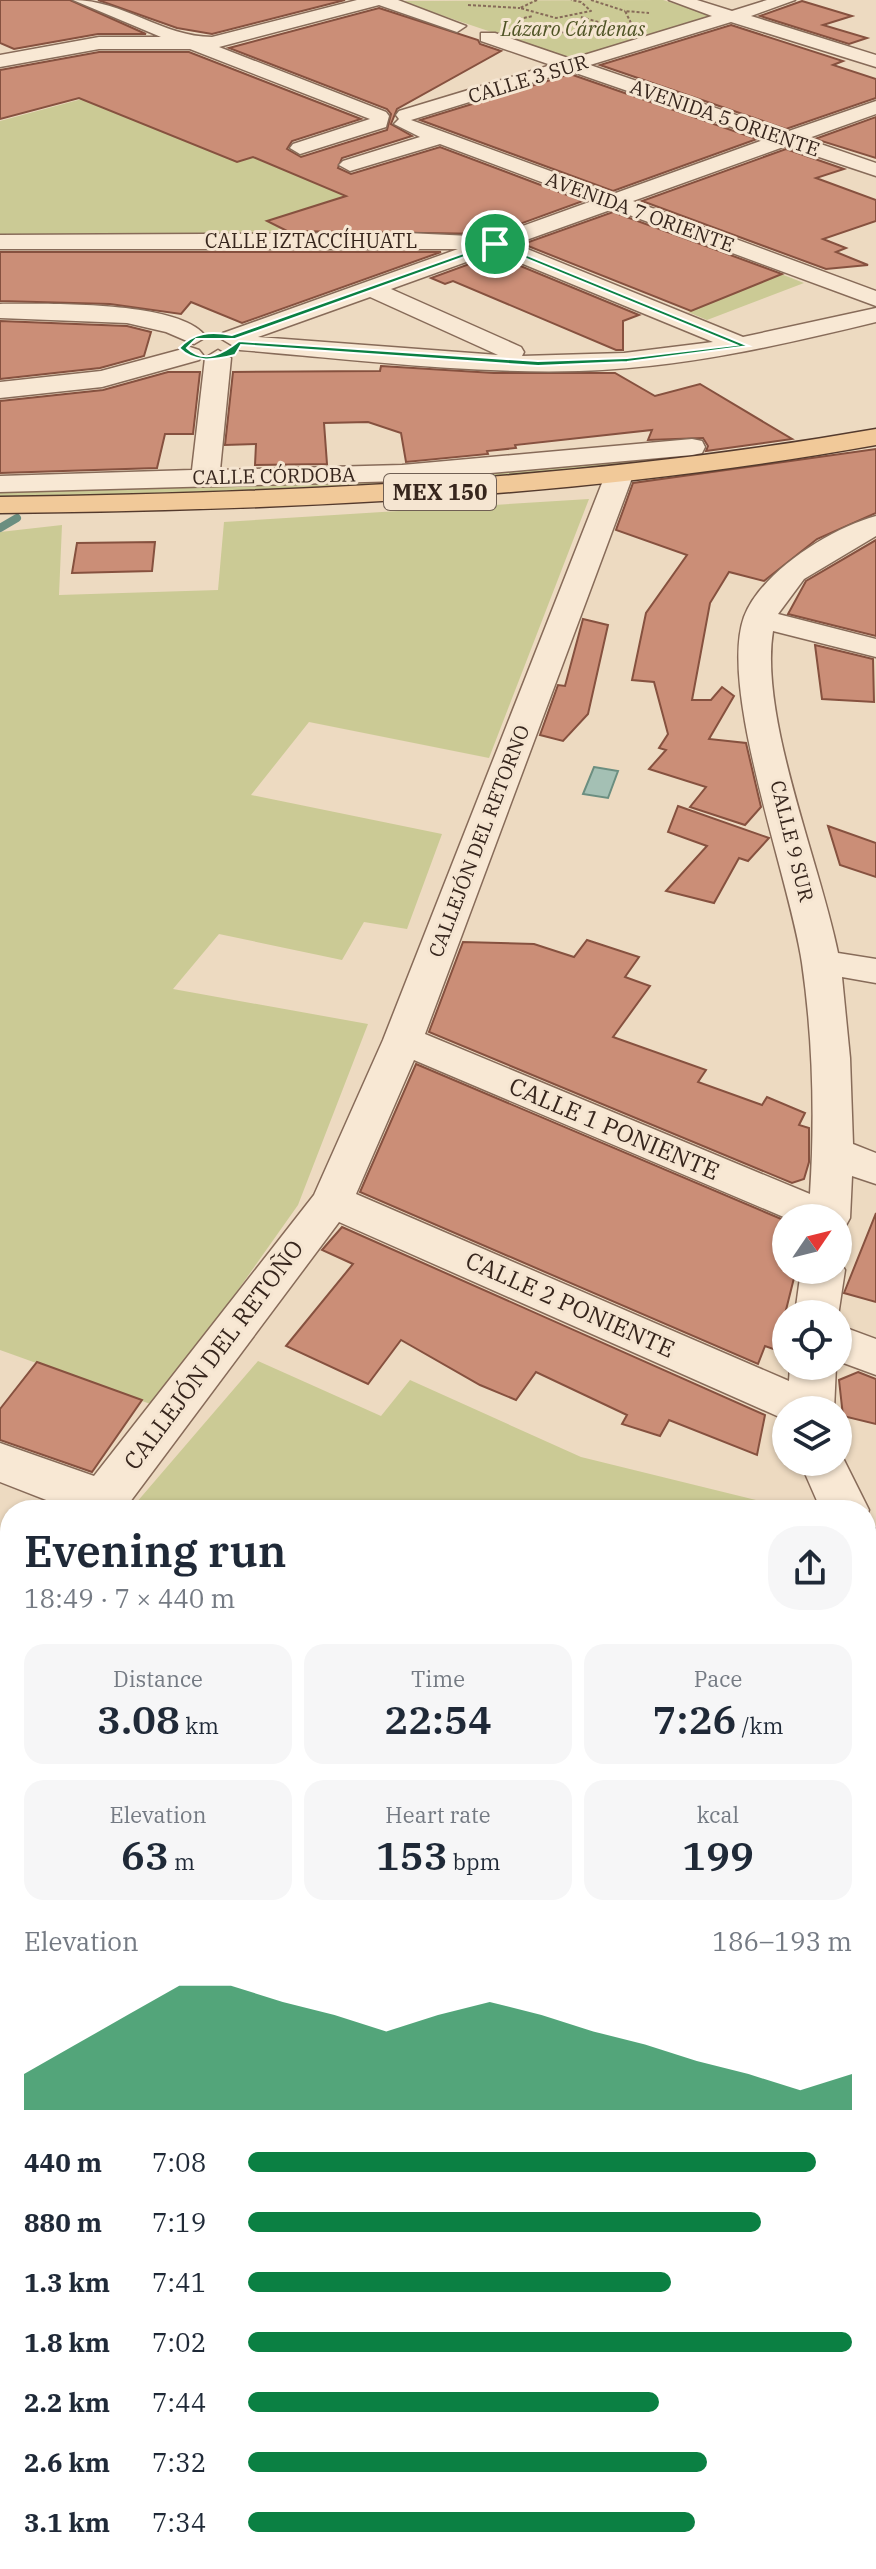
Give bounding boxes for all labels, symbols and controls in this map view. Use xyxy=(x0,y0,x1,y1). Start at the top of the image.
park label: Lázaro Cárdenas xyxy=(500,15,646,42)
street label: CALLE 3 SUR xyxy=(465,47,592,110)
street label: AVENIDA 5 ORIENTE xyxy=(627,72,824,163)
street label: AVENIDA 7 ORIENTE xyxy=(542,165,738,258)
pin xyxy=(461,210,529,278)
icon: arrive xyxy=(473,222,517,266)
street label: CALLE IZTACCÍHUATL xyxy=(205,227,417,254)
street label: CALLE CÓRDOBA xyxy=(192,461,356,490)
road number: MEX 150 xyxy=(384,474,496,510)
street label: CALLEJÓN DEL RETORNO xyxy=(422,721,535,961)
street label: CALLE 9 SUR xyxy=(764,777,821,905)
street label: CALLE 1 PONIENTE xyxy=(504,1069,724,1187)
north arrow xyxy=(772,1204,852,1284)
map controls xyxy=(772,1204,852,1476)
street label: CALLEJÓN DEL RETOÑO xyxy=(116,1233,310,1476)
street label: CALLE 2 PONIENTE xyxy=(461,1244,680,1365)
button: locate xyxy=(772,1300,852,1380)
button: layers xyxy=(772,1396,852,1476)
text: Evening run xyxy=(24,1522,287,1579)
button: share xyxy=(768,1526,852,1610)
text: 18:49 · 7 × 440 m xyxy=(24,1581,235,1615)
text: Distance xyxy=(113,1664,203,1693)
text: Time xyxy=(411,1664,465,1693)
text: Pace xyxy=(694,1664,742,1693)
text: 3.08 xyxy=(97,1693,180,1745)
text: 22:54 xyxy=(384,1693,492,1745)
text: 7:26 xyxy=(653,1693,736,1745)
text: km xyxy=(180,1711,219,1740)
text: /km xyxy=(736,1711,783,1740)
text: Elevation xyxy=(110,1800,206,1829)
text: Heart rate xyxy=(385,1800,491,1829)
text: kcal xyxy=(697,1800,739,1829)
text: 63 xyxy=(121,1829,169,1881)
text: 153 xyxy=(376,1829,448,1881)
text: 199 xyxy=(682,1829,754,1881)
text: m xyxy=(169,1847,195,1876)
text: bpm xyxy=(448,1847,500,1876)
text: Elevation xyxy=(24,1924,139,1958)
text: 186–193 m xyxy=(712,1924,852,1958)
text: 440 m xyxy=(24,2145,102,2179)
text: 7:08 xyxy=(152,2145,206,2179)
text: 880 m xyxy=(24,2205,102,2239)
text: 7:19 xyxy=(152,2205,206,2239)
text: 1.3 km xyxy=(24,2265,110,2299)
text: 7:41 xyxy=(152,2265,206,2299)
text: 1.8 km xyxy=(24,2325,110,2359)
text: 7:02 xyxy=(152,2325,206,2359)
text: 2.2 km xyxy=(24,2385,110,2419)
text: 7:44 xyxy=(152,2385,206,2419)
text: 2.6 km xyxy=(24,2445,110,2479)
text: 7:32 xyxy=(152,2445,206,2479)
text: 3.1 km xyxy=(24,2505,110,2539)
text: 7:34 xyxy=(152,2505,206,2539)

